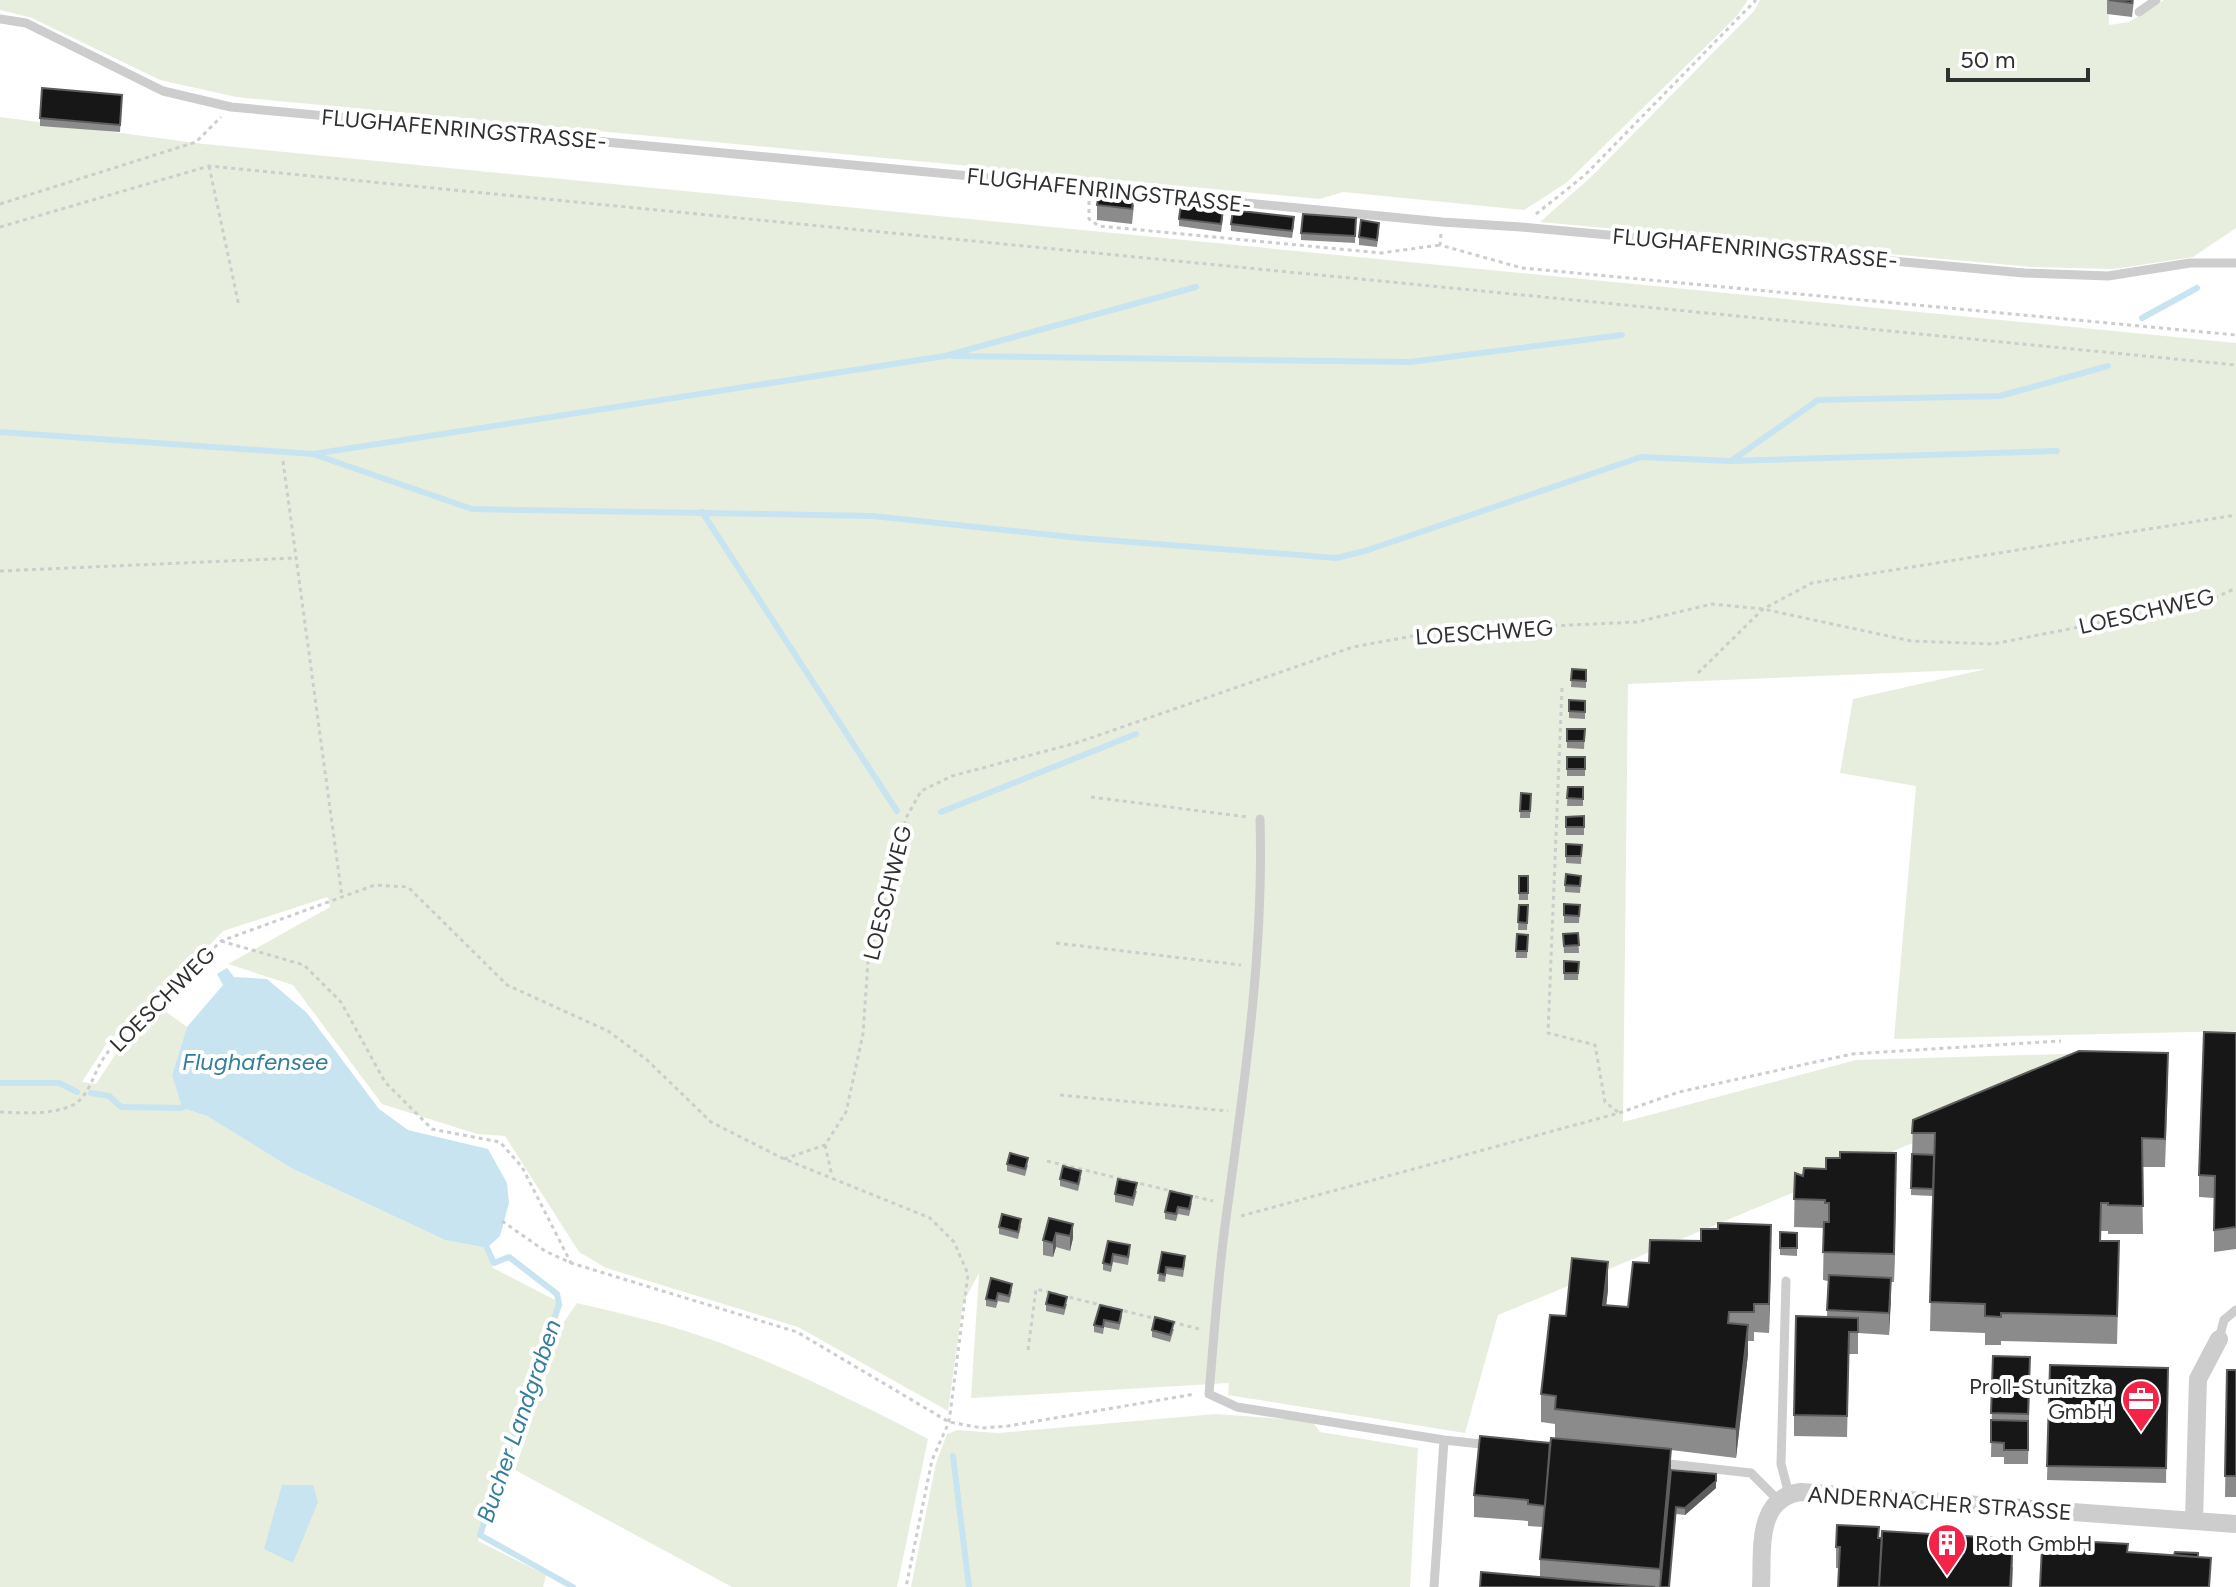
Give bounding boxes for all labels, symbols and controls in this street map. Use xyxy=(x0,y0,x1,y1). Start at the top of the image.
scale bar xyxy=(1948,32,2088,82)
text: 50 m xyxy=(1960,45,2016,74)
street label: FLUGHAFENRINGSTRASSE- xyxy=(320,104,608,155)
street label: FLUGHAFENRINGSTRASSE- xyxy=(965,162,1253,219)
street label: FLUGHAFENRINGSTRASSE- xyxy=(1611,223,1899,274)
street label: LOESCHWEG xyxy=(2076,583,2216,640)
street label: LOESCHWEG xyxy=(1414,614,1554,651)
street label: LOESCHWEG xyxy=(858,823,917,963)
street label: LOESCHWEG xyxy=(104,941,221,1058)
water label: Flughafensee xyxy=(182,1047,328,1076)
water label: Bucher Landgraben xyxy=(470,1316,567,1526)
place label: Proll-Stunitzka GmbH xyxy=(1969,1373,2113,1425)
office icon: Proll-Stunitzka GmbH xyxy=(2120,1378,2162,1433)
street label: ANDERNACHER STRASSE xyxy=(1807,1481,2073,1526)
building icon: Roth GmbH xyxy=(1926,1522,1968,1577)
place label: Roth GmbH xyxy=(1975,1530,2092,1557)

